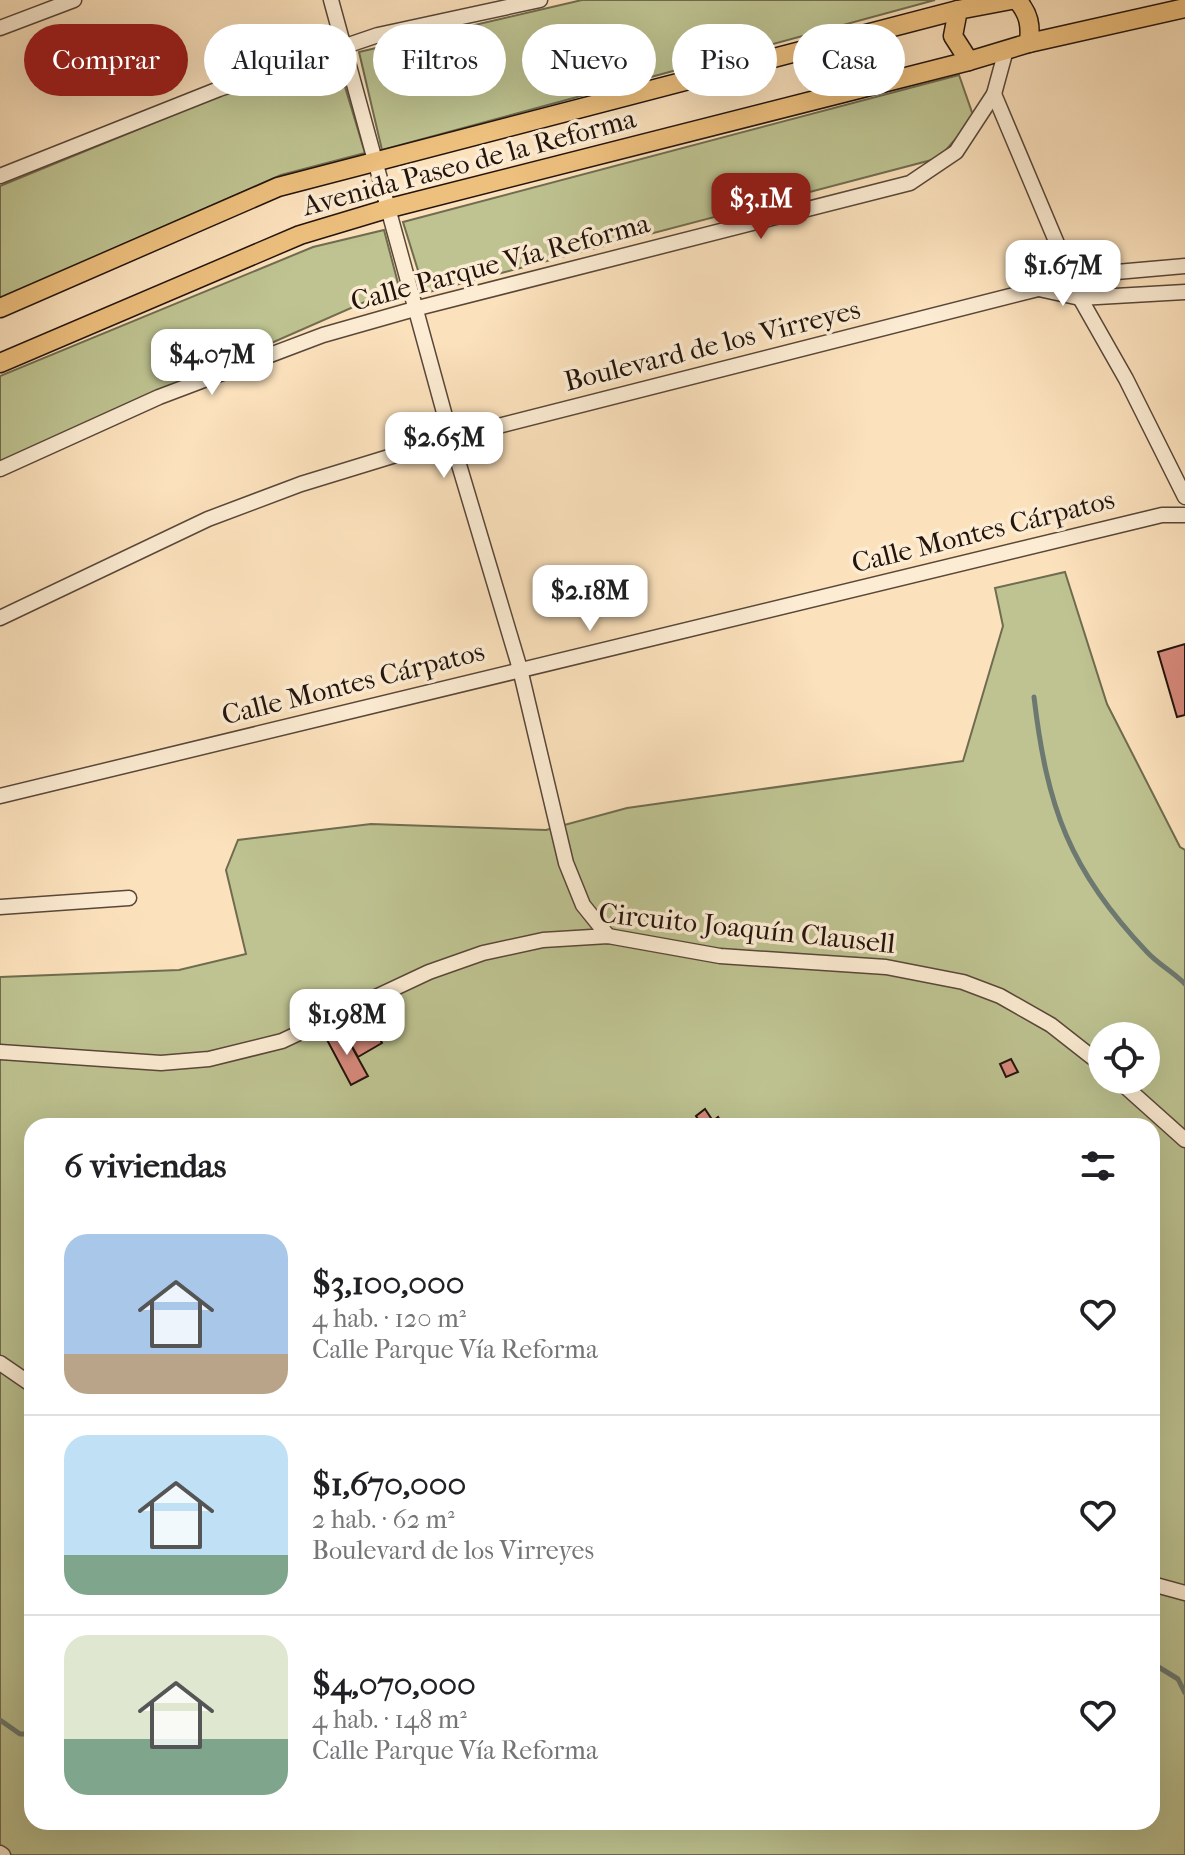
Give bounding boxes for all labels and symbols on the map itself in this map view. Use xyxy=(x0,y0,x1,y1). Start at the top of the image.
street label: Avenida Paseo de la Reforma xyxy=(298,101,640,223)
pin: $3.1M xyxy=(705,173,817,241)
street label: Calle Parque Vía Reforma xyxy=(347,206,654,318)
pin: $1.67M xyxy=(998,240,1128,308)
street label: Boulevard de los Virreyes xyxy=(561,292,863,398)
pin: $4.07M xyxy=(147,329,277,397)
pin: $2.65M xyxy=(379,412,509,480)
street label: Calle Montes Cárpatos xyxy=(848,482,1118,580)
pin: $2.18M xyxy=(525,565,655,633)
street label: Calle Montes Cárpatos xyxy=(218,634,488,732)
street label: Circuito Joaquín Clausell xyxy=(597,896,897,960)
pin: $1.98M xyxy=(282,989,412,1057)

